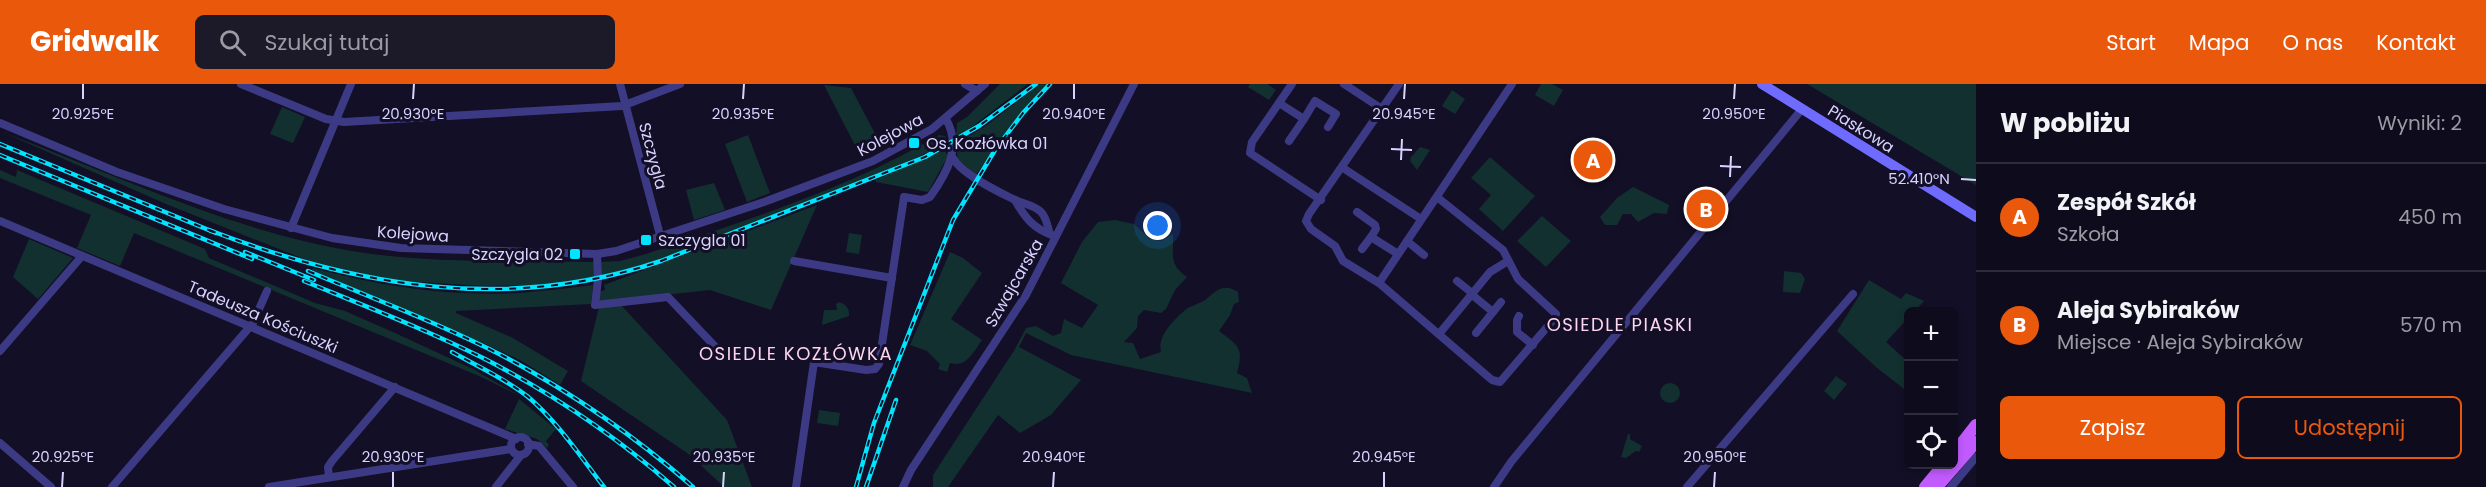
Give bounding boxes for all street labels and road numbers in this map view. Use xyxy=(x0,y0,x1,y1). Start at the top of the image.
street label: Piaskowa xyxy=(1823,99,1899,159)
street label: Kolejowa xyxy=(853,108,927,162)
street label: Szczygla xyxy=(633,120,673,192)
street label: Kolejowa xyxy=(376,220,450,248)
street label: Szwajcarska xyxy=(979,235,1049,331)
street label: Tadeusza Kościuszki xyxy=(184,275,342,359)

